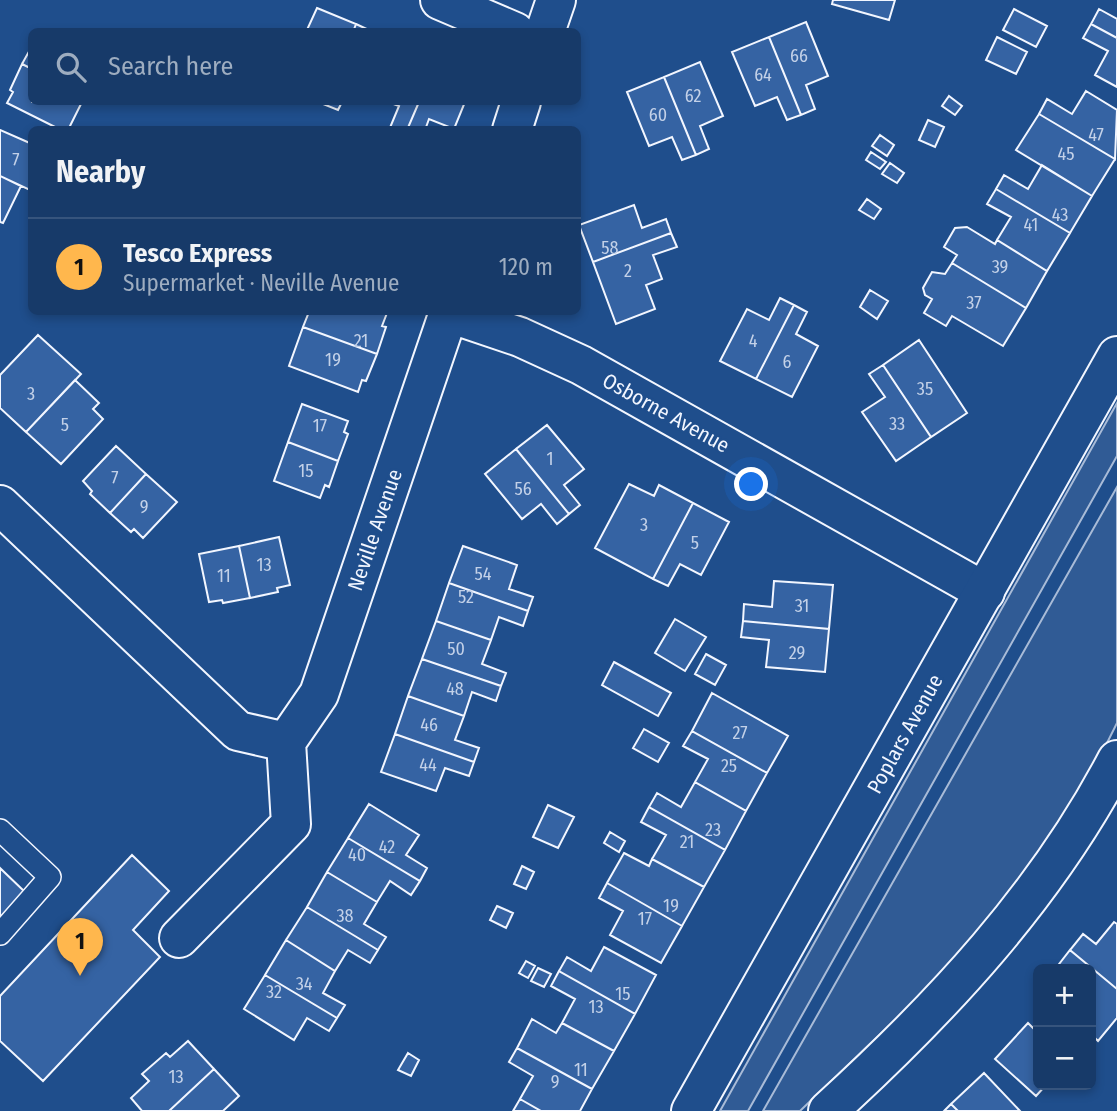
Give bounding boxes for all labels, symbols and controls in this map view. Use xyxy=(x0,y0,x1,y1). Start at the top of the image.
search box xyxy=(28,28,581,105)
house number: 66 xyxy=(790,45,808,67)
icon: search xyxy=(52,48,90,86)
text: Search here xyxy=(108,51,233,82)
house number: 64 xyxy=(754,64,772,86)
house number: 62 xyxy=(685,85,701,107)
house number: 60 xyxy=(649,104,667,126)
house number: 47 xyxy=(1088,124,1104,146)
house number: 45 xyxy=(1058,143,1074,165)
house number: 7 xyxy=(12,149,20,171)
text: Nearby xyxy=(56,154,145,190)
house number: 43 xyxy=(1052,204,1068,226)
house number: 41 xyxy=(1024,214,1038,236)
house number: 58 xyxy=(601,237,619,259)
text: Tesco Express xyxy=(123,238,272,269)
text: 1 xyxy=(74,253,84,281)
text: 120 m xyxy=(499,253,553,281)
house number: 39 xyxy=(992,256,1008,278)
house number: 2 xyxy=(624,260,632,282)
text: Supermarket · Neville Avenue xyxy=(123,269,399,297)
house number: 37 xyxy=(966,292,982,314)
house number: 21 xyxy=(354,330,368,352)
house number: 4 xyxy=(749,330,758,352)
house number: 19 xyxy=(325,349,341,371)
house number: 6 xyxy=(783,351,792,373)
street label: Osborne Avenue xyxy=(598,367,734,459)
house number: 35 xyxy=(917,378,933,400)
house number: 3 xyxy=(27,383,35,405)
house number: 33 xyxy=(889,413,905,435)
house number: 5 xyxy=(61,414,69,436)
house number: 17 xyxy=(313,415,327,437)
house number: 1 xyxy=(546,448,554,470)
house number: 15 xyxy=(298,460,314,482)
street label: Neville Avenue xyxy=(342,466,408,594)
house number: 7 xyxy=(111,467,119,489)
your location xyxy=(734,467,768,501)
house number: 56 xyxy=(514,478,532,500)
house number: 9 xyxy=(140,496,148,518)
house number: 3 xyxy=(640,514,648,536)
house number: 5 xyxy=(691,532,699,554)
house number: 13 xyxy=(256,554,272,576)
house number: 54 xyxy=(475,563,492,585)
house number: 11 xyxy=(217,565,231,587)
house number: 52 xyxy=(458,586,474,608)
house number: 31 xyxy=(795,595,809,617)
house number: 50 xyxy=(447,638,465,660)
house number: 29 xyxy=(789,642,805,664)
street label: Poplars Avenue xyxy=(862,670,948,798)
house number: 48 xyxy=(446,678,464,700)
house number: 46 xyxy=(420,714,438,736)
house number: 27 xyxy=(732,722,748,744)
house number: 44 xyxy=(419,754,437,776)
house number: 25 xyxy=(721,755,737,777)
house number: 23 xyxy=(705,819,721,841)
house number: 21 xyxy=(680,831,694,853)
house number: 42 xyxy=(379,836,395,858)
house number: 40 xyxy=(348,844,366,866)
house number: 19 xyxy=(663,895,679,917)
house number: 38 xyxy=(336,905,354,927)
house number: 17 xyxy=(638,908,652,930)
pin: 1 xyxy=(57,918,103,976)
map controls xyxy=(1033,964,1096,1090)
button: + xyxy=(1033,964,1096,1027)
house number: 34 xyxy=(296,973,313,995)
house number: 32 xyxy=(266,981,282,1003)
house number: 15 xyxy=(615,983,631,1005)
house number: 13 xyxy=(588,996,604,1018)
button: − xyxy=(1033,1027,1096,1090)
house number: 11 xyxy=(574,1059,588,1081)
house number: 13 xyxy=(168,1066,184,1088)
house number: 9 xyxy=(551,1071,559,1093)

